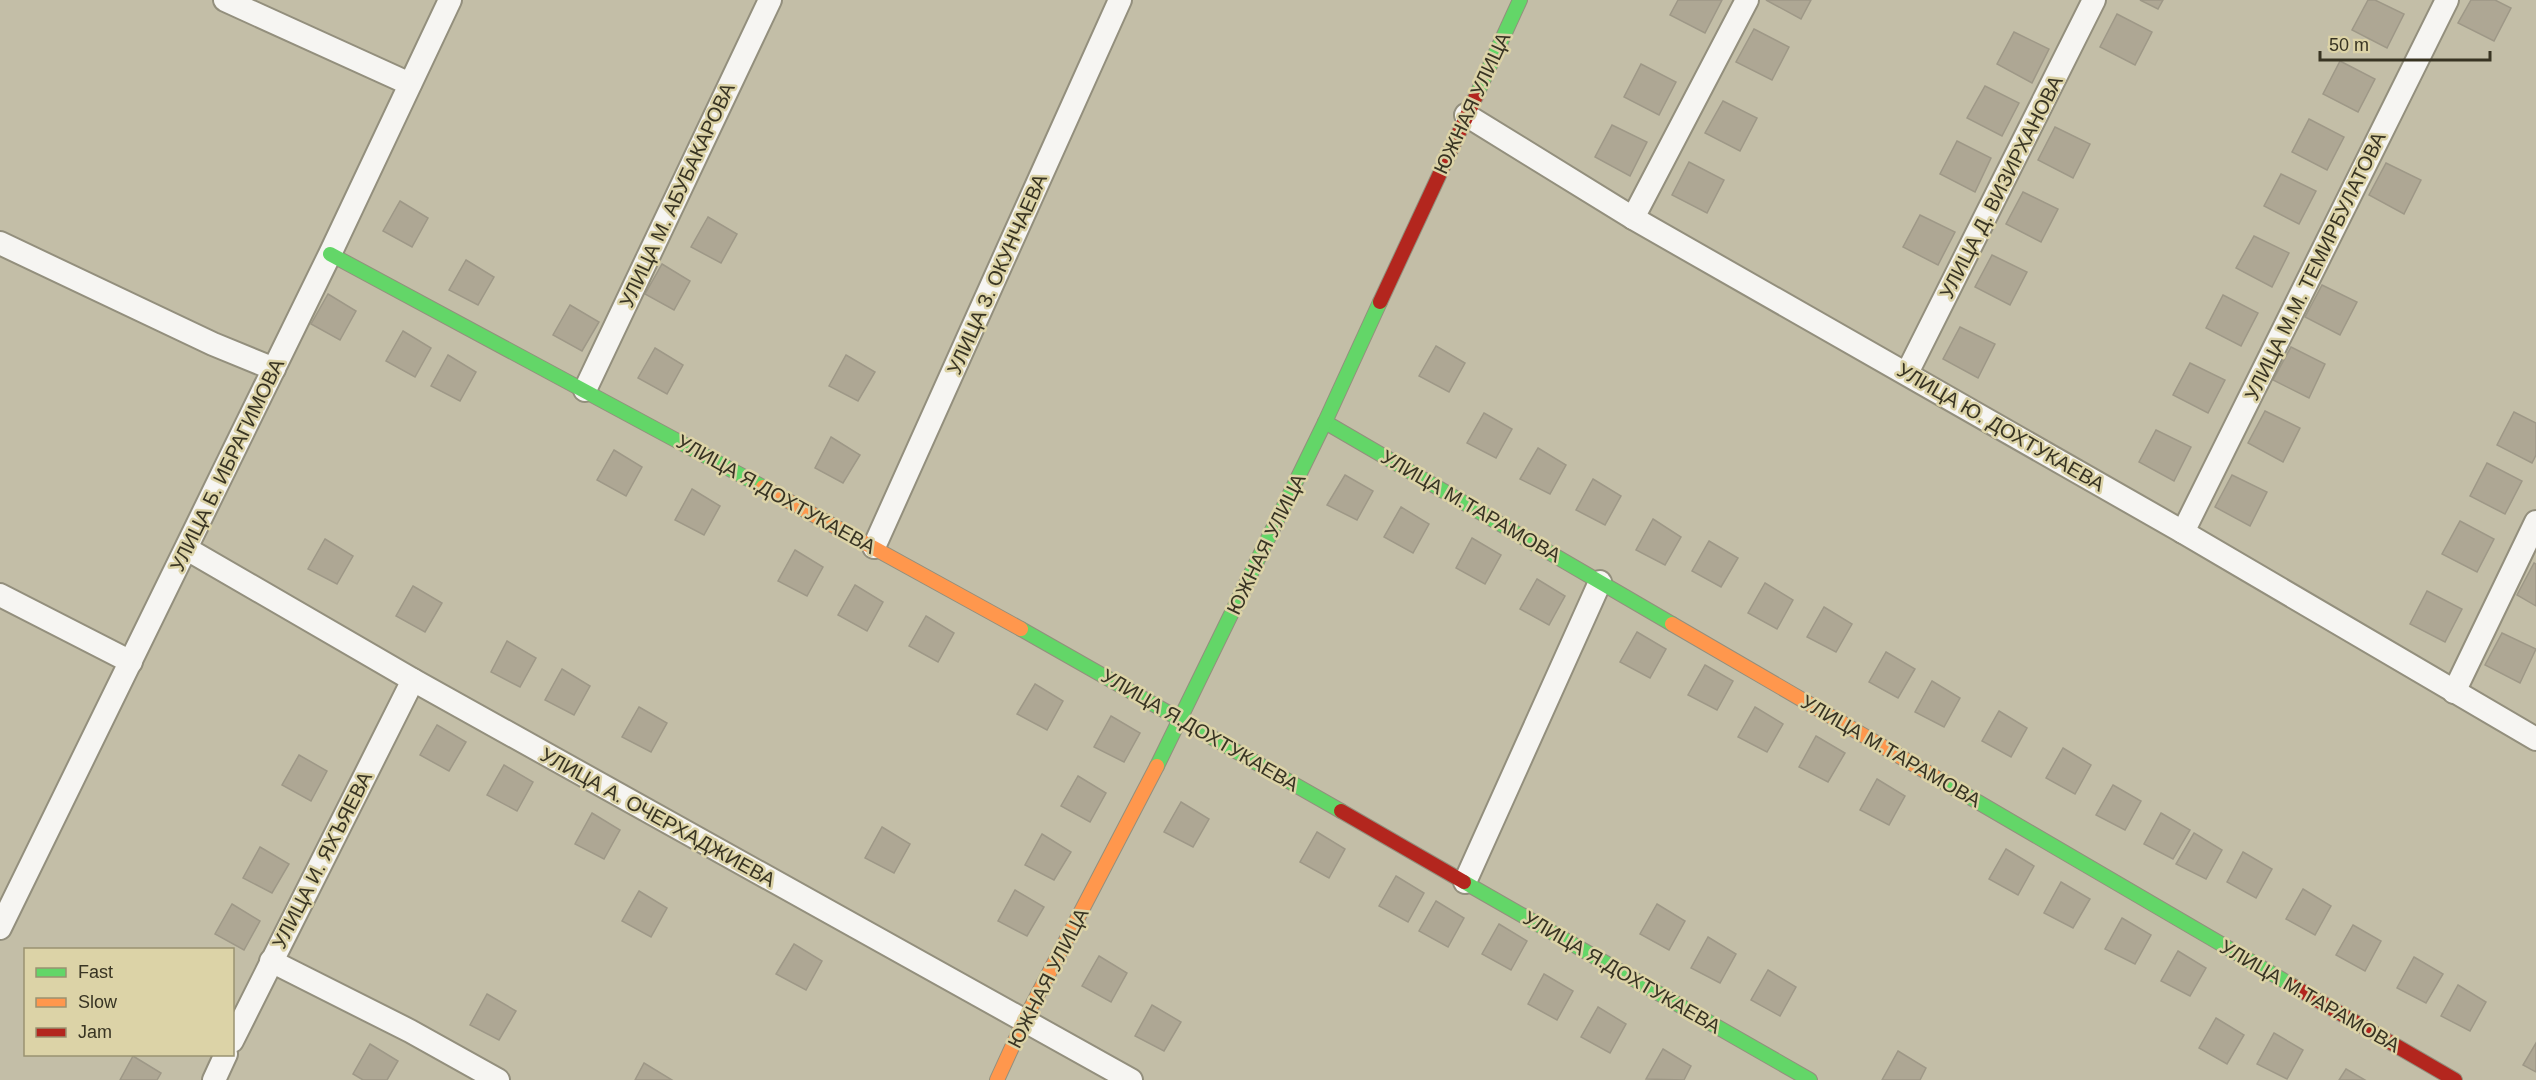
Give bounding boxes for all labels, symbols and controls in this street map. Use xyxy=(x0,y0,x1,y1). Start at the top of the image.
scale bar xyxy=(2320,24,2490,62)
street label: ЮЖНАЯ УЛИЦА xyxy=(1430,28,1515,177)
text: 50 m xyxy=(2329,35,2369,55)
street label: УЛИЦА Д. ВИЗИРХАНОВА xyxy=(1935,71,2067,302)
street label: УЛИЦА М. АБУБАКАРОВА xyxy=(615,79,739,311)
street label: УЛИЦА М.М. ТЕМИРБУЛАТОВА xyxy=(2240,128,2390,404)
street label: УЛИЦА З. ОКУНЧАЕВА xyxy=(943,170,1051,378)
street label: УЛИЦА Б. ИБРАГИМОВА xyxy=(166,355,288,575)
street label: УЛИЦА Ю. ДОХТУКАЕВА xyxy=(1894,359,2109,496)
street label: УЛИЦА Я.ДОХТУКАЕВА xyxy=(673,430,880,558)
street label: УЛИЦА М.ТАРАМОВА xyxy=(1377,445,1565,567)
street label: ЮЖНАЯ УЛИЦА xyxy=(1222,470,1310,618)
street label: УЛИЦА Я.ДОХТУКАЕВА xyxy=(1097,664,1303,796)
street label: УЛИЦА М.ТАРАМОВА xyxy=(1797,690,1985,812)
street label: УЛИЦА А. ОЧЕРХАДЖИЕВА xyxy=(537,743,780,891)
street label: УЛИЦА И. ЯХЪЯЕВА xyxy=(268,767,376,952)
street label: ЮЖНАЯ УЛИЦА xyxy=(1003,904,1093,1051)
street label: УЛИЦА Я.ДОХТУКАЕВА xyxy=(1519,906,1725,1038)
street label: УЛИЦА М.ТАРАМОВА xyxy=(2216,935,2404,1057)
legend xyxy=(24,948,234,1056)
text: Fast xyxy=(78,962,113,982)
text: Slow xyxy=(78,992,118,1012)
text: Jam xyxy=(78,1022,112,1042)

